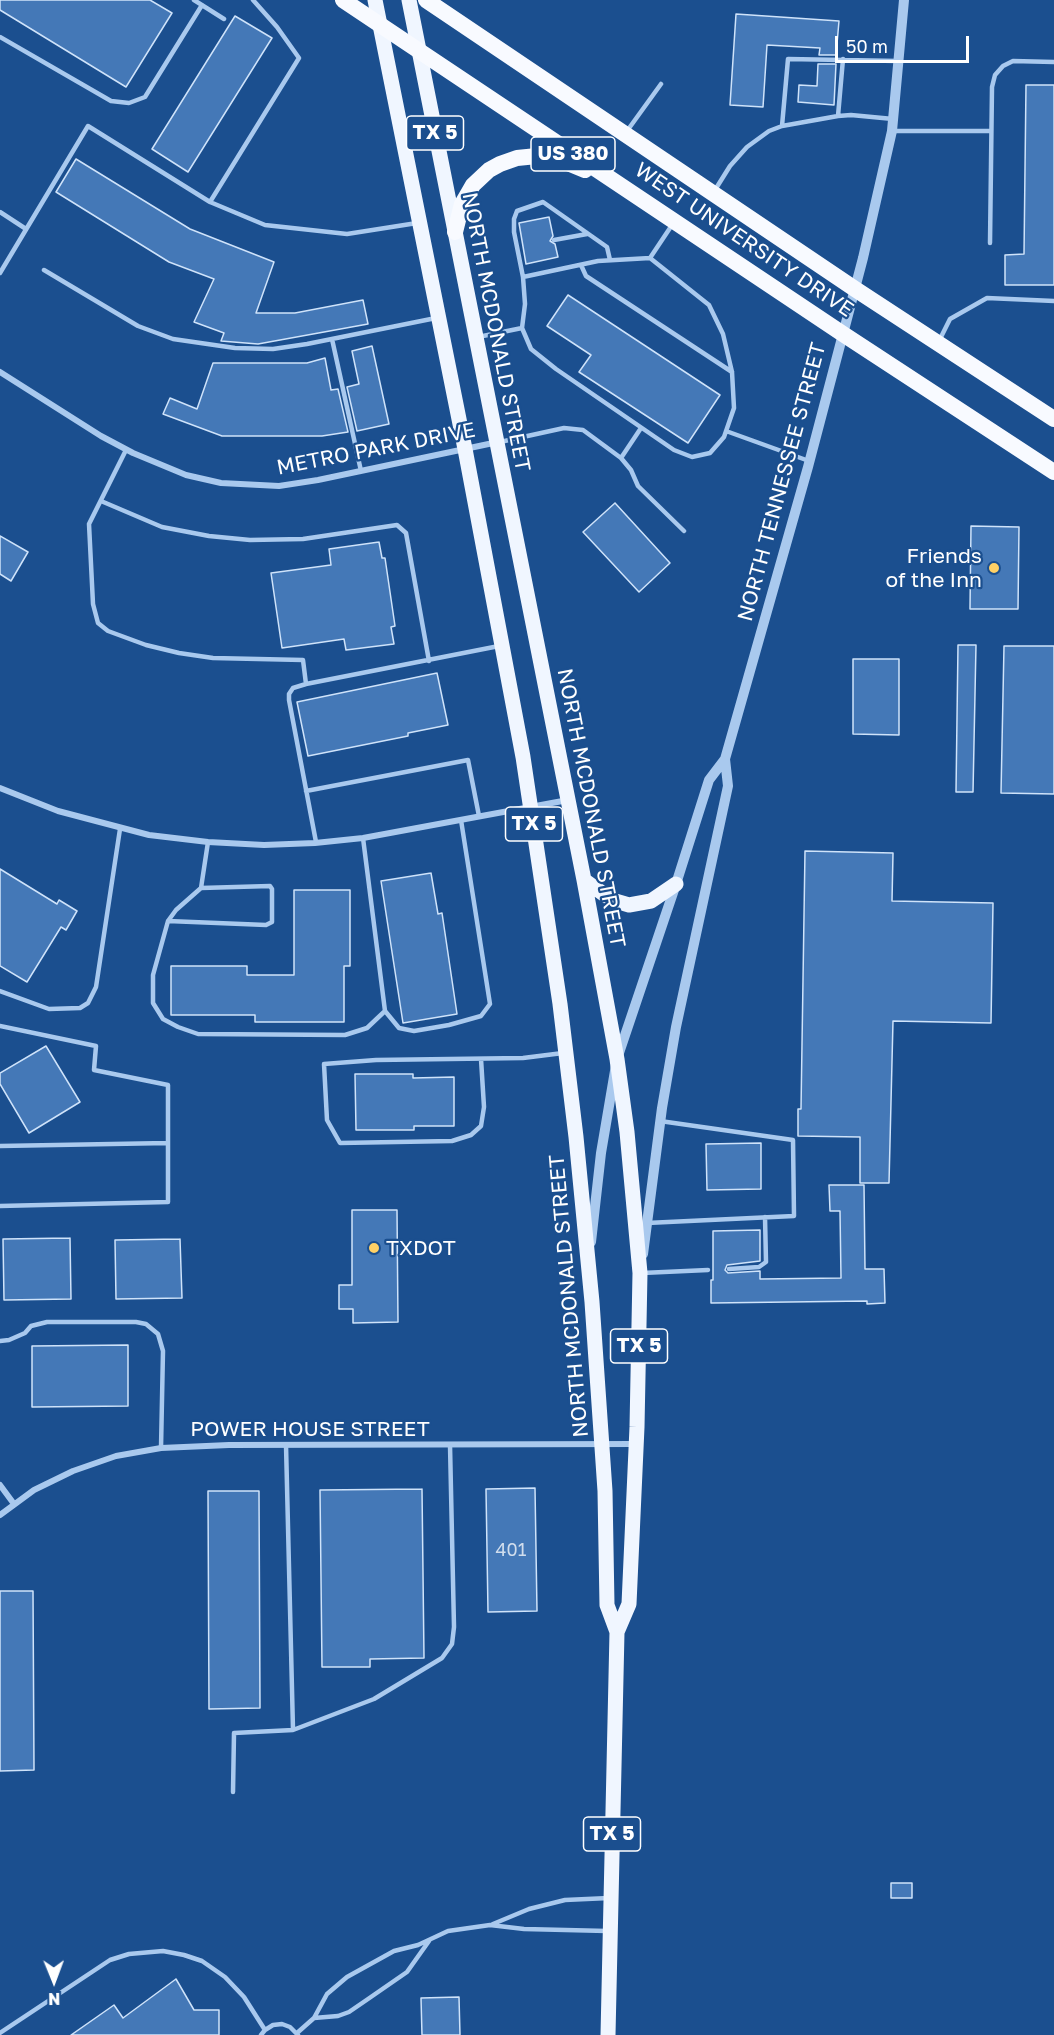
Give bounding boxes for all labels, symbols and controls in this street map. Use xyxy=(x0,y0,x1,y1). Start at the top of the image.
scale bar xyxy=(838,24,972,62)
text: 50 m xyxy=(846,35,888,57)
road number: TX 5 xyxy=(406,116,464,150)
road number: US 380 xyxy=(531,137,615,171)
street label: WEST UNIVERSITY DRIVE xyxy=(630,157,858,323)
street label: NORTH MCDONALD STREET xyxy=(457,190,535,474)
street label: NORTH TENNESSEE STREET xyxy=(733,340,831,624)
street label: METRO PARK DRIVE xyxy=(275,417,477,481)
place label: Friends of the Inn xyxy=(886,543,982,593)
marker: Friends of the Inn xyxy=(987,561,1001,575)
street label: NORTH MCDONALD STREET xyxy=(552,666,630,950)
road number: TX 5 xyxy=(506,807,562,841)
street label: NORTH MCDONALD STREET xyxy=(544,1154,594,1438)
place label: TXDOT xyxy=(386,1235,456,1261)
marker: TXDOT xyxy=(367,1241,381,1255)
road number: TX 5 xyxy=(610,1329,668,1363)
street label: POWER HOUSE STREET xyxy=(190,1416,430,1442)
house number: 401 xyxy=(496,1539,526,1561)
road number: TX 5 xyxy=(584,1817,640,1851)
north arrow xyxy=(24,1951,84,2011)
text: N xyxy=(48,1989,61,2009)

